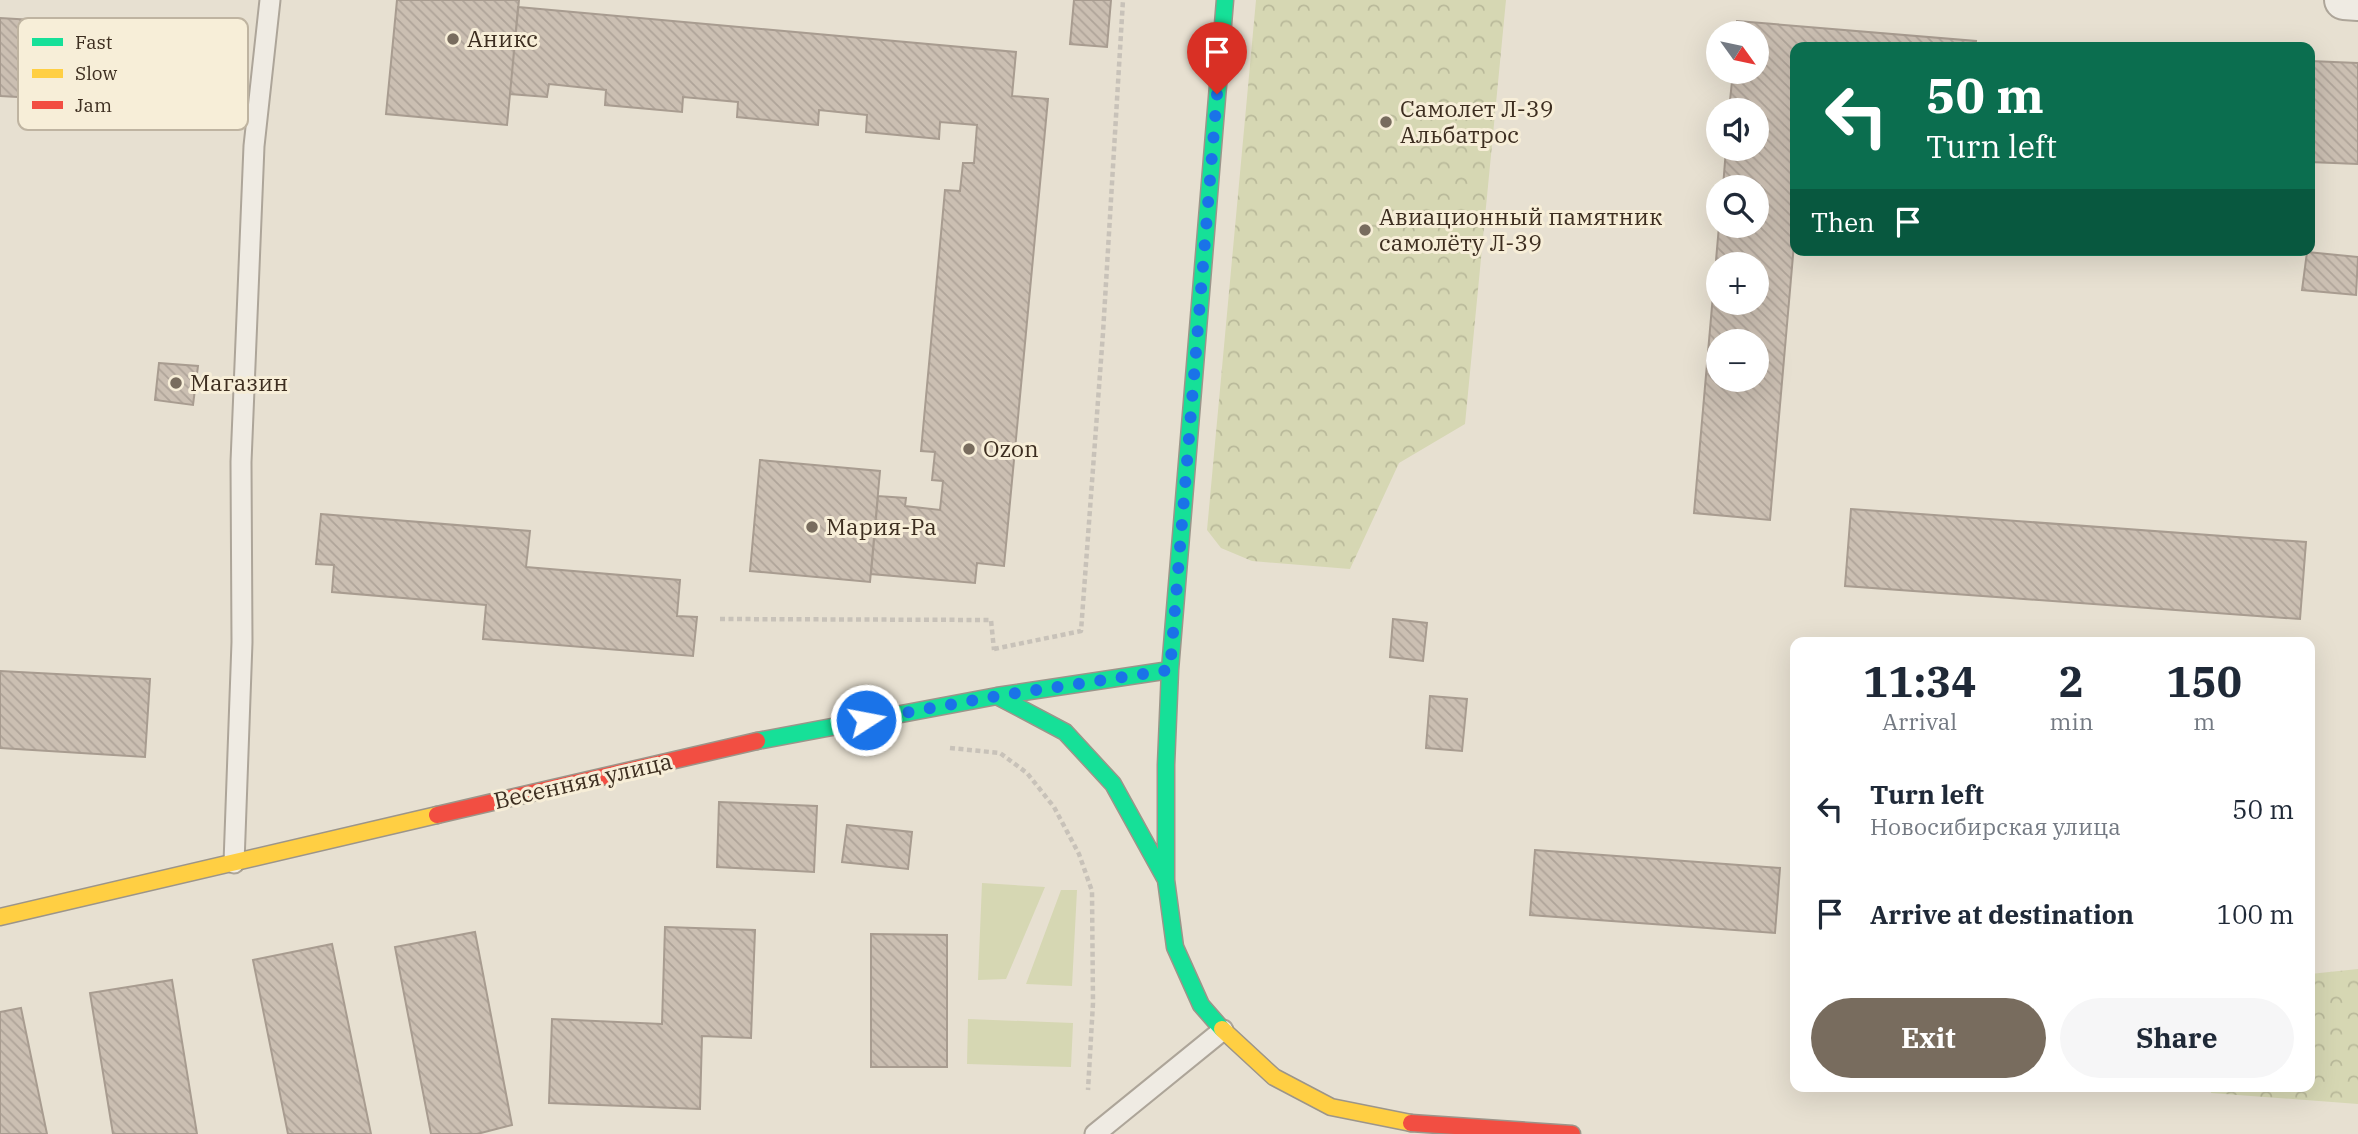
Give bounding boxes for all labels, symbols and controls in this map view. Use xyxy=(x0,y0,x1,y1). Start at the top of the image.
legend xyxy=(18,18,248,130)
north arrow xyxy=(1706,21,1769,84)
map controls xyxy=(1706,21,1769,392)
pin xyxy=(1187,22,1247,94)
place label: Аникс xyxy=(467,23,538,53)
text: Fast xyxy=(75,30,113,54)
marker: Аникс xyxy=(445,31,461,47)
icon: arrive xyxy=(1198,33,1236,71)
text: Slow xyxy=(75,61,117,85)
text: 50 m xyxy=(1926,63,2044,126)
icon: left xyxy=(1811,70,1902,161)
text: Jam xyxy=(75,93,112,117)
place label: Самолет Л-39 Альбатрос xyxy=(1400,93,1553,149)
button: sound xyxy=(1706,98,1769,161)
marker: Самолет Л-39 Альбатрос xyxy=(1378,114,1394,130)
text: Turn left xyxy=(1926,125,2057,167)
button: search xyxy=(1706,175,1769,238)
place label: Авиационный памятник самолёту Л-39 xyxy=(1379,201,1663,257)
icon: arrive xyxy=(1889,203,1927,241)
text: Then xyxy=(1811,205,1875,239)
marker: Авиационный памятник самолёту Л-39 xyxy=(1357,222,1373,238)
button: + xyxy=(1706,252,1769,315)
button: − xyxy=(1706,329,1769,392)
place label: Магазин xyxy=(190,367,288,397)
marker: Магазин xyxy=(168,375,184,391)
place label: Ozon xyxy=(983,433,1039,463)
marker: Ozon xyxy=(961,441,977,457)
place label: Мария-Ра xyxy=(826,511,937,541)
marker: Мария-Ра xyxy=(804,519,820,535)
text: 11:34 xyxy=(1863,654,1977,709)
text: 2 xyxy=(2059,654,2084,709)
text: 150 xyxy=(2166,654,2242,709)
position arrow xyxy=(829,683,903,757)
text: Arrival xyxy=(1882,706,1957,736)
text: min xyxy=(2050,706,2093,736)
text: m xyxy=(2193,706,2215,736)
street label: Весенняя улица xyxy=(491,745,675,815)
text: Turn left xyxy=(1870,777,1984,811)
icon: left xyxy=(1811,790,1849,828)
text: 50 m xyxy=(2232,792,2294,826)
text: Новосибирская улица xyxy=(1870,811,2121,841)
icon: arrive xyxy=(1811,895,1849,933)
text: Arrive at destination xyxy=(1870,897,2134,931)
text: 100 m xyxy=(2216,897,2294,931)
button: Exit xyxy=(1811,998,2046,1078)
button: Share xyxy=(2060,998,2294,1078)

